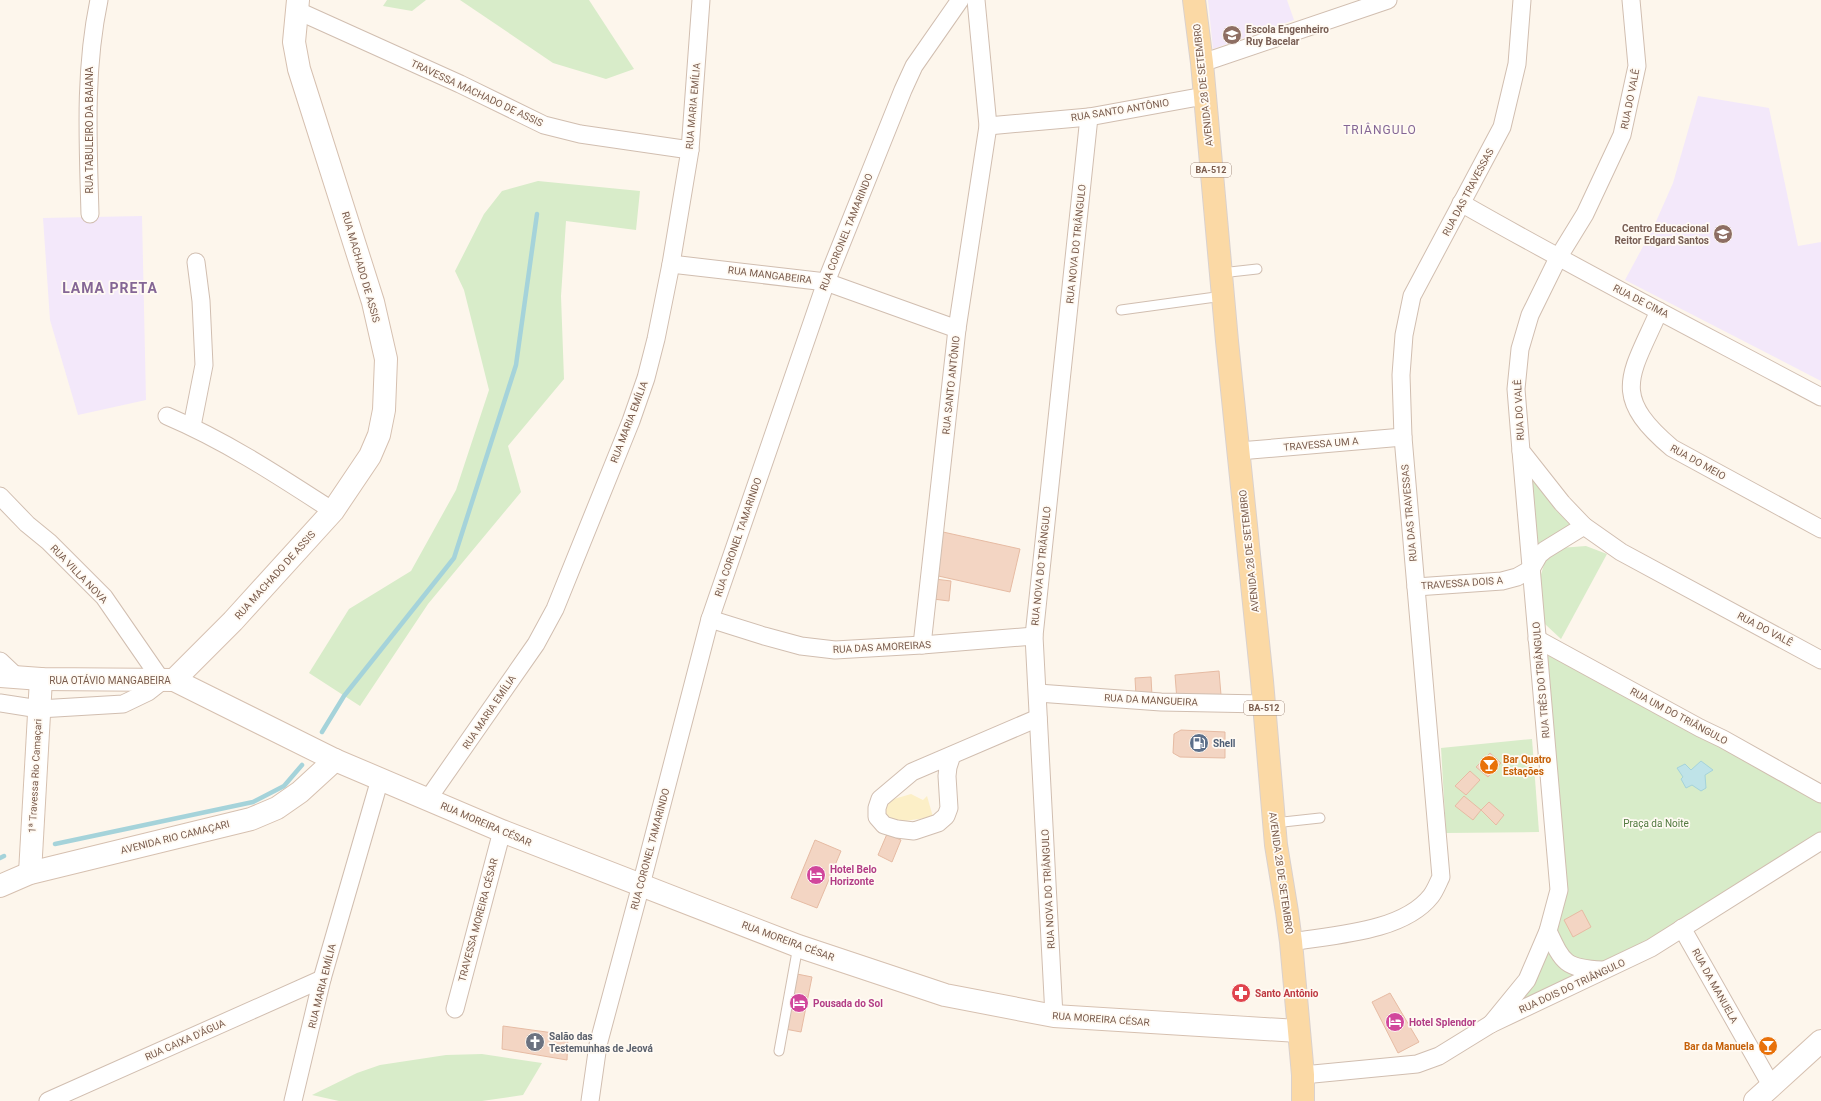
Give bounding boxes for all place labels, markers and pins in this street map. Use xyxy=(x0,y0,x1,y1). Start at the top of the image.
school or university icon: Escola Engenheiro Ruy Bacelar xyxy=(1221,24,1243,46)
place label: Escola Engenheiro Ruy Bacelar xyxy=(1246,24,1329,47)
place label: Centro Educacional Reitor Edgard Santos xyxy=(1614,223,1709,246)
school or university icon: Centro Educacional Reitor Edgard Santos xyxy=(1712,223,1734,245)
fuel station icon: Shell xyxy=(1188,732,1210,754)
place label: Shell xyxy=(1213,738,1236,749)
bar icon: Bar Quatro Estações xyxy=(1478,754,1500,776)
place label: Bar Quatro Estações xyxy=(1503,754,1552,777)
hotel icon: Hotel Belo Horizonte xyxy=(805,864,827,886)
place label: Hotel Belo Horizonte xyxy=(830,864,877,887)
pharmacy icon: Santo Antônio xyxy=(1230,982,1252,1004)
place label: Santo Antônio xyxy=(1255,988,1319,999)
hotel icon: Pousada do Sol xyxy=(788,992,810,1014)
place label: Pousada do Sol xyxy=(813,998,883,1009)
hotel icon: Hotel Splendor xyxy=(1384,1011,1406,1033)
place label: Hotel Splendor xyxy=(1409,1017,1476,1028)
church icon: Salão das Testemunhas de Jeová xyxy=(524,1031,546,1053)
place label: Salão das Testemunhas de Jeová xyxy=(549,1031,654,1054)
bar icon: Bar da Manuela xyxy=(1757,1035,1779,1057)
place label: Bar da Manuela xyxy=(1684,1041,1755,1052)

